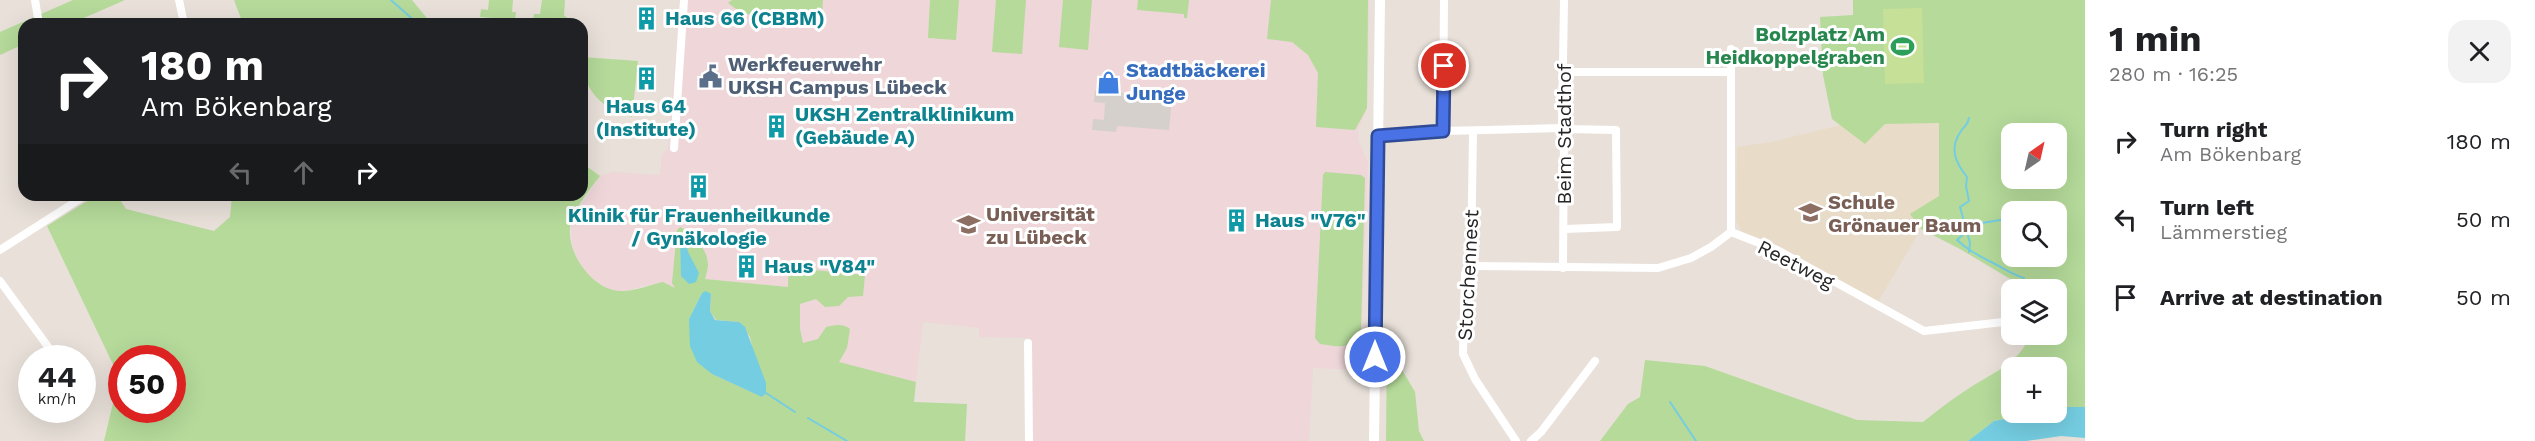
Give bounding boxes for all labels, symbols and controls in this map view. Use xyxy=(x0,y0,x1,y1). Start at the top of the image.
building icon: Haus 66 (CBBM) xyxy=(634,5,660,31)
place label: Haus 66 (CBBM) xyxy=(665,6,825,30)
text: 1 min xyxy=(2109,18,2201,60)
button: close xyxy=(2448,20,2511,83)
place label: Bolzplatz Am Heidkoppelgraben xyxy=(1705,22,1885,69)
sports icon: Bolzplatz Am Heidkoppelgraben xyxy=(1890,33,1916,59)
pin xyxy=(1418,40,1469,91)
text: 180 m xyxy=(141,41,264,90)
icon: right xyxy=(42,42,120,120)
icon: arrive xyxy=(1427,49,1460,82)
place label: Werkfeuerwehr UKSH Campus Lübeck xyxy=(728,52,947,99)
place label: Stadtbäckerei Junge xyxy=(1126,58,1265,105)
text: 280 m · 16:25 xyxy=(2109,62,2238,86)
public building icon: Werkfeuerwehr UKSH Campus Lübeck xyxy=(697,63,723,89)
street label: Beim Stadthof xyxy=(1552,63,1576,205)
building icon: Haus 64 (Institute) xyxy=(633,66,659,92)
shop icon: Stadtbäckerei Junge xyxy=(1095,69,1121,95)
text: Am Bökenbarg xyxy=(141,91,332,123)
place label: Haus 64 (Institute) xyxy=(596,94,696,141)
place label: UKSH Zentralklinikum (Gebäude A) xyxy=(795,102,1014,149)
building icon: UKSH Zentralklinikum (Gebäude A) xyxy=(764,113,790,139)
text: Turn right xyxy=(2160,117,2267,142)
north arrow xyxy=(2001,123,2067,189)
map controls xyxy=(2001,123,2067,423)
icon: right xyxy=(2109,125,2142,158)
text: 180 m xyxy=(2447,129,2511,154)
text: Am Bökenbarg xyxy=(2160,142,2301,166)
icon: left xyxy=(224,156,257,189)
icon: ahead xyxy=(287,156,320,189)
icon: right xyxy=(350,156,383,189)
building icon: Klinik für Frauenheilkunde / Gynäkologie xyxy=(686,174,712,200)
place label: Schule Grönauer Baum xyxy=(1828,190,1981,237)
text: Turn left xyxy=(2160,195,2254,220)
school or university icon: Schule Grönauer Baum xyxy=(1797,200,1823,226)
button: search xyxy=(2001,201,2067,267)
place label: Universität zu Lübeck xyxy=(986,202,1095,249)
place label: Klinik für Frauenheilkunde / Gynäkologie xyxy=(568,203,830,250)
icon: left xyxy=(2109,203,2142,236)
building icon: Haus "V76" xyxy=(1224,207,1250,233)
text: 50 m xyxy=(2456,207,2511,232)
place label: Haus "V76" xyxy=(1255,208,1366,232)
street label: Storchennest xyxy=(1453,208,1483,341)
school or university icon: Universität zu Lübeck xyxy=(955,212,981,238)
text: Lämmerstieg xyxy=(2160,220,2287,244)
street label: Reetweg xyxy=(1754,235,1839,294)
building icon: Haus "V84" xyxy=(733,253,759,279)
place label: Haus "V84" xyxy=(764,254,875,278)
button: layers xyxy=(2001,279,2067,345)
icon: arrive xyxy=(2109,281,2142,314)
text: Arrive at destination xyxy=(2160,285,2383,310)
text: 50 m xyxy=(2456,285,2511,310)
position arrow xyxy=(1343,325,1407,389)
speed limit sign: 50 xyxy=(108,345,186,423)
button: + xyxy=(2001,357,2067,423)
text: 44 xyxy=(38,359,76,394)
text: km/h xyxy=(38,390,76,408)

